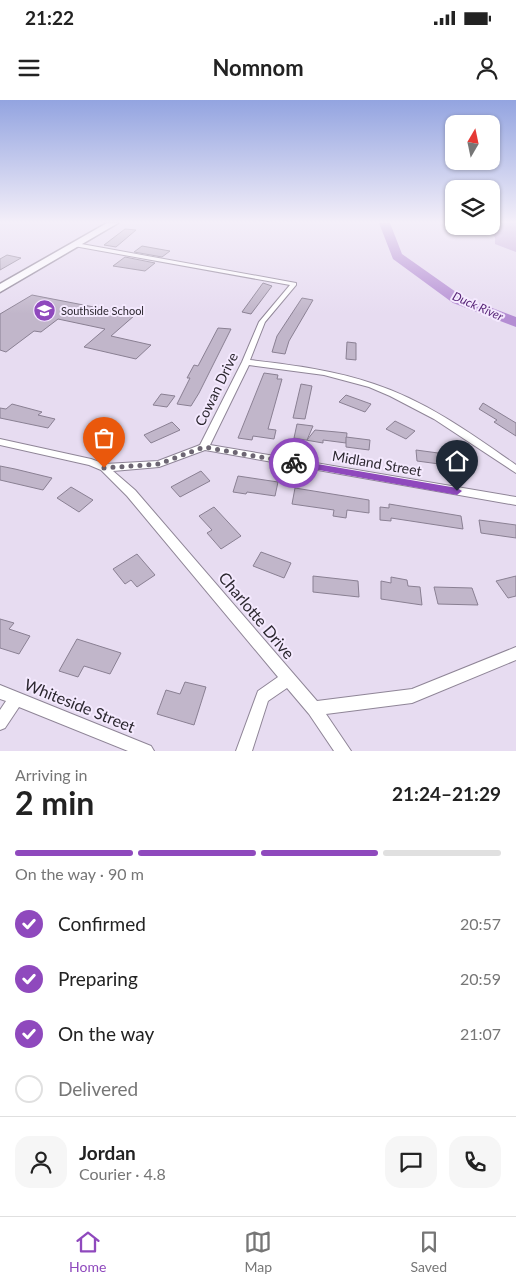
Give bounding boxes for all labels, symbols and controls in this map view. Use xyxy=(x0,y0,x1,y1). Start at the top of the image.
text: 21:22 xyxy=(25,6,74,29)
icon: menu xyxy=(15,54,43,82)
text: Nomnom xyxy=(212,54,304,81)
icon: person xyxy=(473,54,501,82)
north arrow xyxy=(445,115,500,170)
map controls xyxy=(445,115,500,235)
button: layers xyxy=(445,180,500,235)
water label: Duck River xyxy=(450,288,506,324)
school or university icon: Southside School xyxy=(33,298,57,322)
place label: Southside School xyxy=(61,304,144,317)
street label: Cowan Drive xyxy=(191,349,241,429)
pin xyxy=(83,417,125,468)
icon: bag xyxy=(90,424,118,452)
courier xyxy=(269,438,319,488)
pin xyxy=(436,440,478,491)
street label: Midland Street xyxy=(331,447,423,479)
icon: home xyxy=(443,447,471,475)
icon: bike xyxy=(280,449,308,477)
street label: Charlotte Drive xyxy=(215,568,299,662)
street label: Whiteside Street xyxy=(22,674,138,736)
text: Arriving in xyxy=(15,765,88,784)
text: 21:24–21:29 xyxy=(392,782,501,805)
text: 2 min xyxy=(15,783,94,822)
text: On the way · 90 m xyxy=(15,864,144,883)
icon: check xyxy=(15,910,43,938)
text: Confirmed xyxy=(58,912,146,935)
text: 20:57 xyxy=(460,914,501,933)
icon: check xyxy=(15,965,43,993)
text: Preparing xyxy=(58,967,138,990)
text: 20:59 xyxy=(460,969,501,988)
icon: check xyxy=(15,1020,43,1048)
text: On the way xyxy=(58,1022,154,1045)
text: 21:07 xyxy=(460,1024,501,1043)
text: Delivered xyxy=(58,1077,138,1100)
button: person xyxy=(15,1136,67,1188)
button: chat xyxy=(385,1136,437,1188)
button: phone xyxy=(449,1136,501,1188)
text: Jordan xyxy=(79,1141,136,1164)
text: Courier · 4.8 xyxy=(79,1164,166,1183)
tab: Home xyxy=(69,1228,106,1275)
tab: Map xyxy=(244,1228,272,1275)
tab: Saved xyxy=(410,1228,447,1275)

